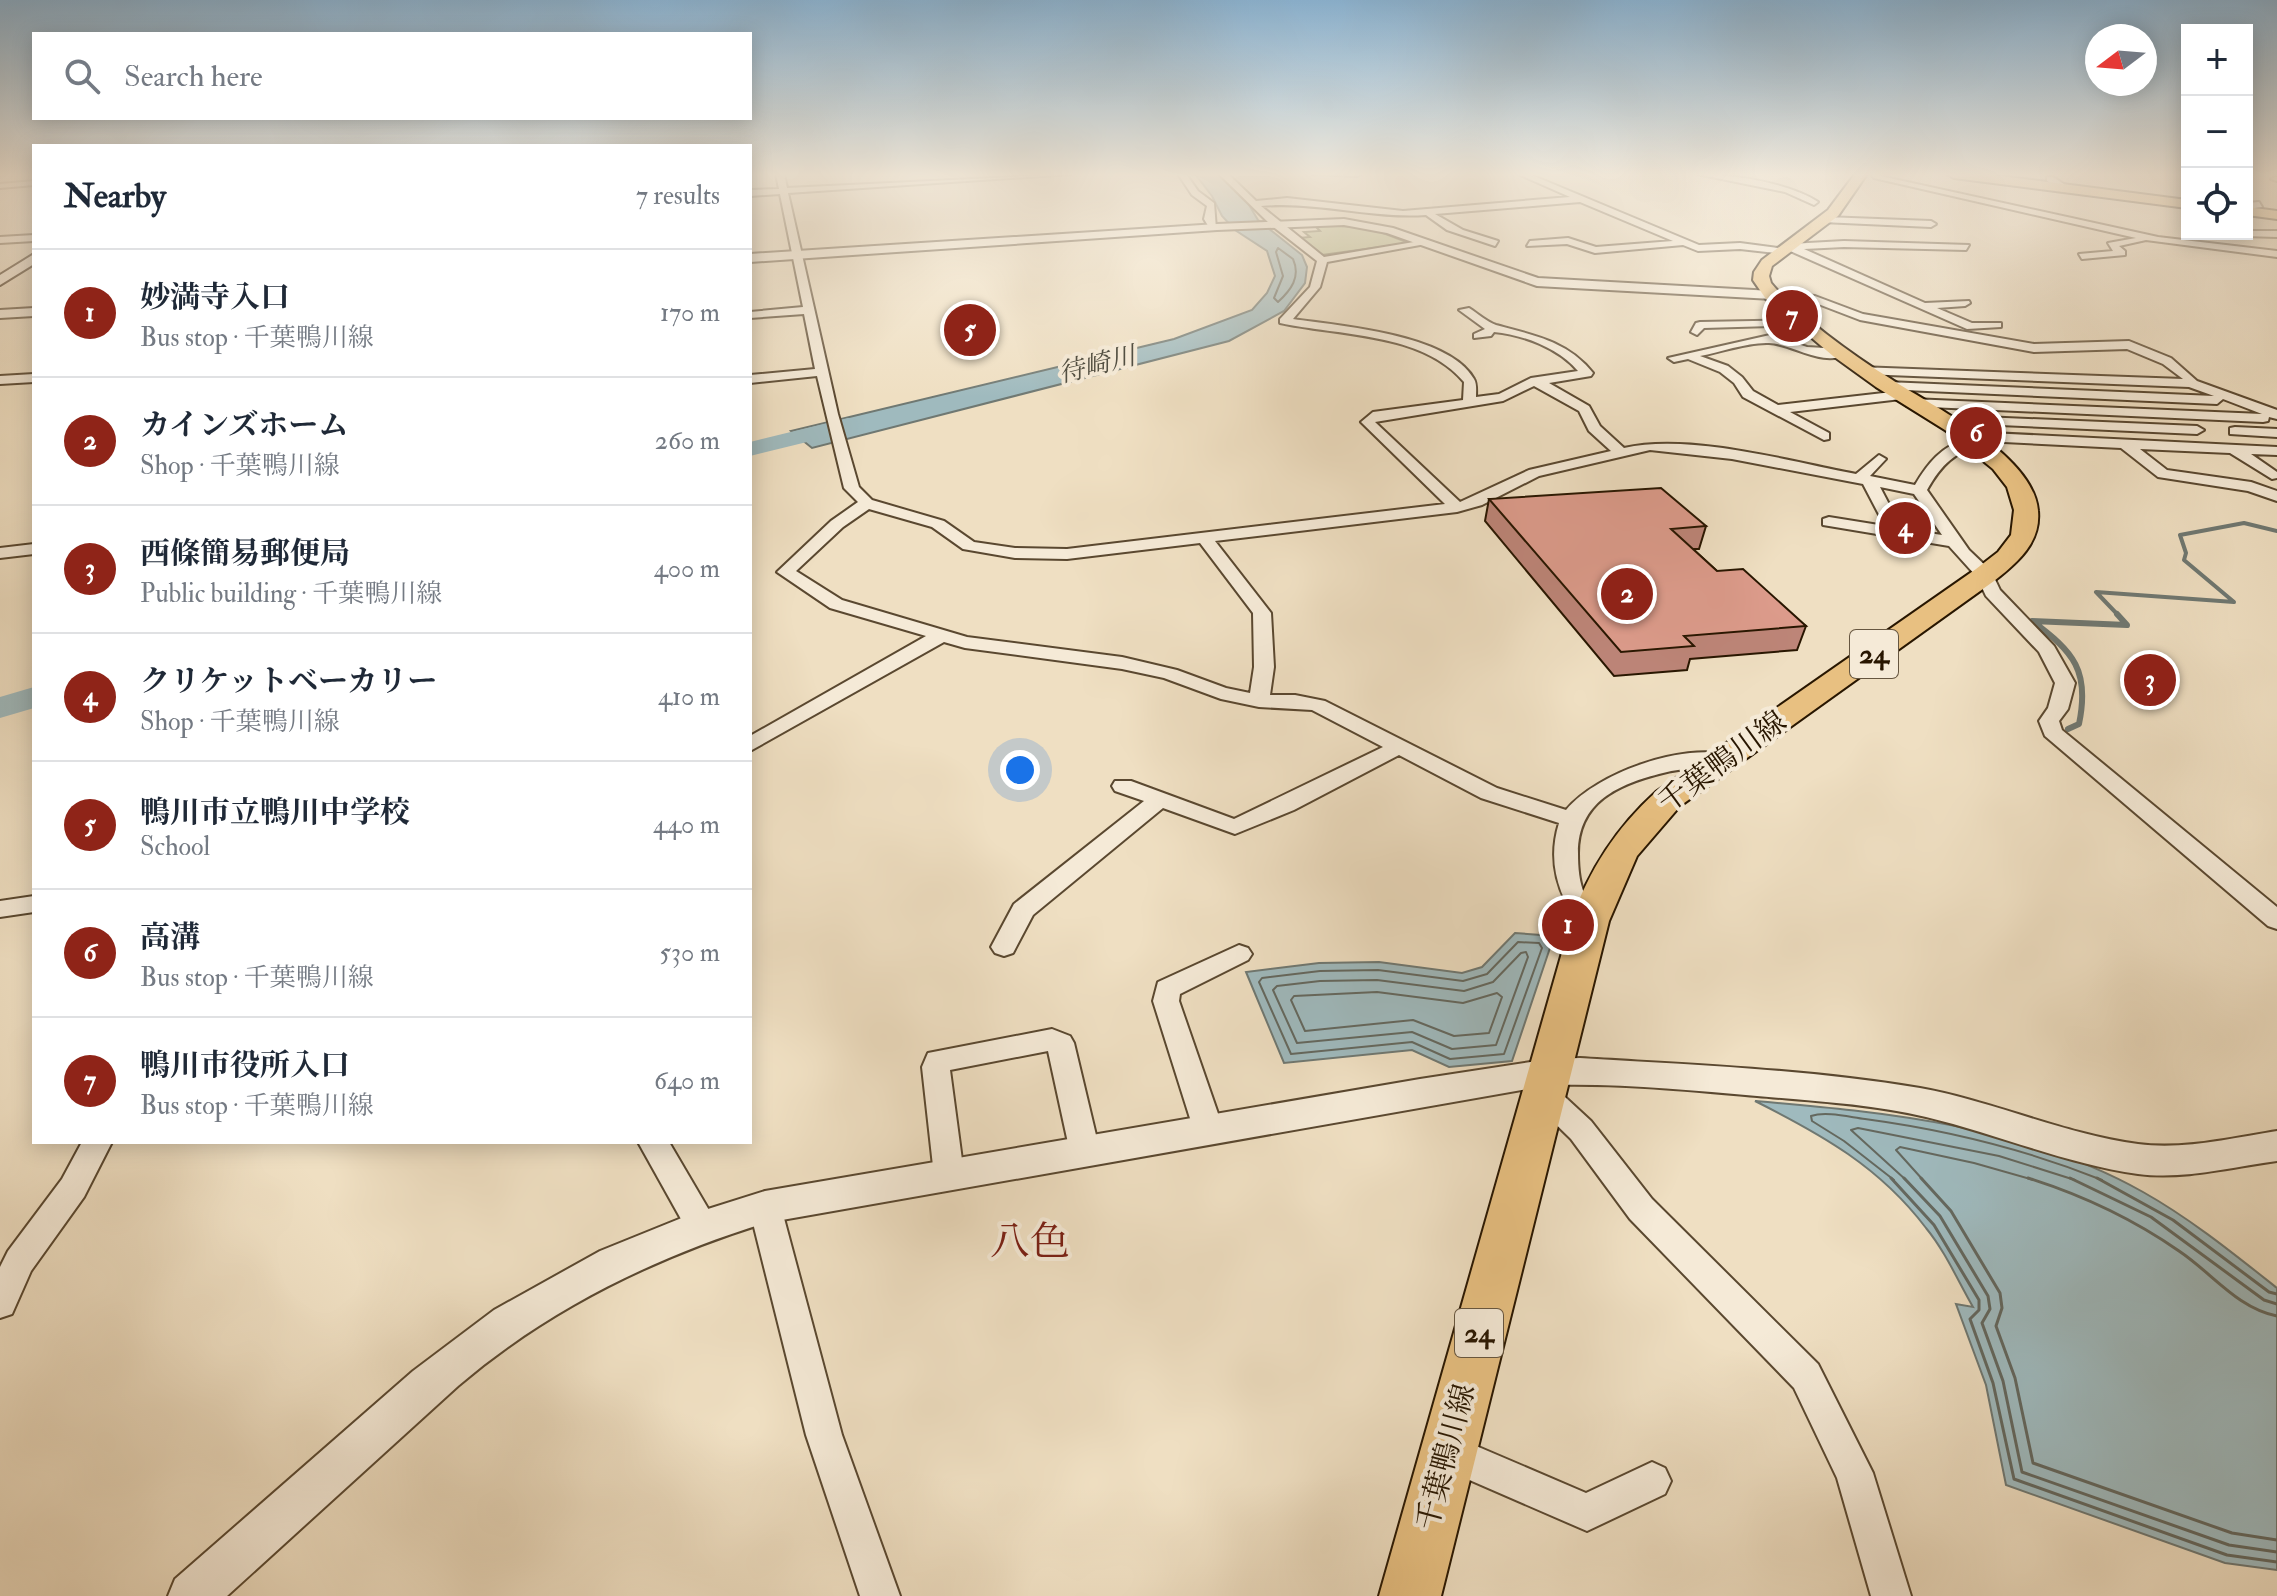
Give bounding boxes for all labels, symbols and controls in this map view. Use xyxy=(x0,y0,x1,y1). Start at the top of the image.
north arrow xyxy=(2085,24,2157,96)
map controls xyxy=(2181,24,2253,240)
button: + xyxy=(2181,24,2253,96)
search box xyxy=(32,32,752,120)
icon: search xyxy=(60,54,104,98)
text: Search here xyxy=(124,58,263,95)
button: − xyxy=(2181,96,2253,168)
button: locate xyxy=(2181,168,2253,240)
text: Nearby xyxy=(64,175,166,218)
text: 7 results xyxy=(636,180,720,212)
text: 妙満寺入口 xyxy=(140,279,290,316)
pin: 7 xyxy=(1766,286,1818,346)
text: 1 xyxy=(85,297,95,329)
text: 170 m xyxy=(660,297,720,329)
pin: 5 xyxy=(944,300,996,360)
text: Bus stop · 千葉鴨川線 xyxy=(140,322,374,354)
water label: 待崎川 xyxy=(1055,339,1142,390)
pin: 6 xyxy=(1950,403,2002,463)
text: カインズホーム xyxy=(140,407,348,444)
text: 2 xyxy=(83,425,97,457)
text: 260 m xyxy=(655,425,720,457)
text: Shop · 千葉鴨川線 xyxy=(140,450,340,482)
pin: 4 xyxy=(1879,498,1931,558)
text: 西條簡易郵便局 xyxy=(140,535,350,572)
text: 3 xyxy=(85,553,95,585)
text: 400 m xyxy=(654,553,720,585)
pin: 2 xyxy=(1601,564,1653,624)
text: Public building · 千葉鴨川線 xyxy=(140,578,442,610)
road number: 24 xyxy=(1850,630,1898,678)
pin: 3 xyxy=(2124,650,2176,710)
text: クリケットベーカリー xyxy=(140,663,437,700)
text: 4 xyxy=(83,681,97,713)
text: 410 m xyxy=(658,681,720,713)
street label: 千葉鴨川線 xyxy=(1650,703,1794,821)
text: Shop · 千葉鴨川線 xyxy=(140,706,340,738)
your location xyxy=(1000,750,1040,790)
text: 鴨川市立鴨川中学校 xyxy=(140,794,410,831)
text: 5 xyxy=(84,809,96,841)
text: 440 m xyxy=(653,809,720,841)
text: School xyxy=(140,831,210,863)
pin: 1 xyxy=(1542,895,1594,955)
text: 高溝 xyxy=(140,919,200,956)
text: 6 xyxy=(83,937,97,969)
text: 530 m xyxy=(660,937,720,969)
text: Bus stop · 千葉鴨川線 xyxy=(140,962,374,994)
text: 鴨川市役所入口 xyxy=(140,1047,350,1084)
text: 7 xyxy=(84,1065,96,1097)
text: 640 m xyxy=(654,1065,720,1097)
text: Bus stop · 千葉鴨川線 xyxy=(140,1090,374,1122)
district label: 八色 xyxy=(990,1217,1070,1268)
road number: 24 xyxy=(1455,1309,1503,1357)
street label: 千葉鴨川線 xyxy=(1409,1380,1483,1534)

